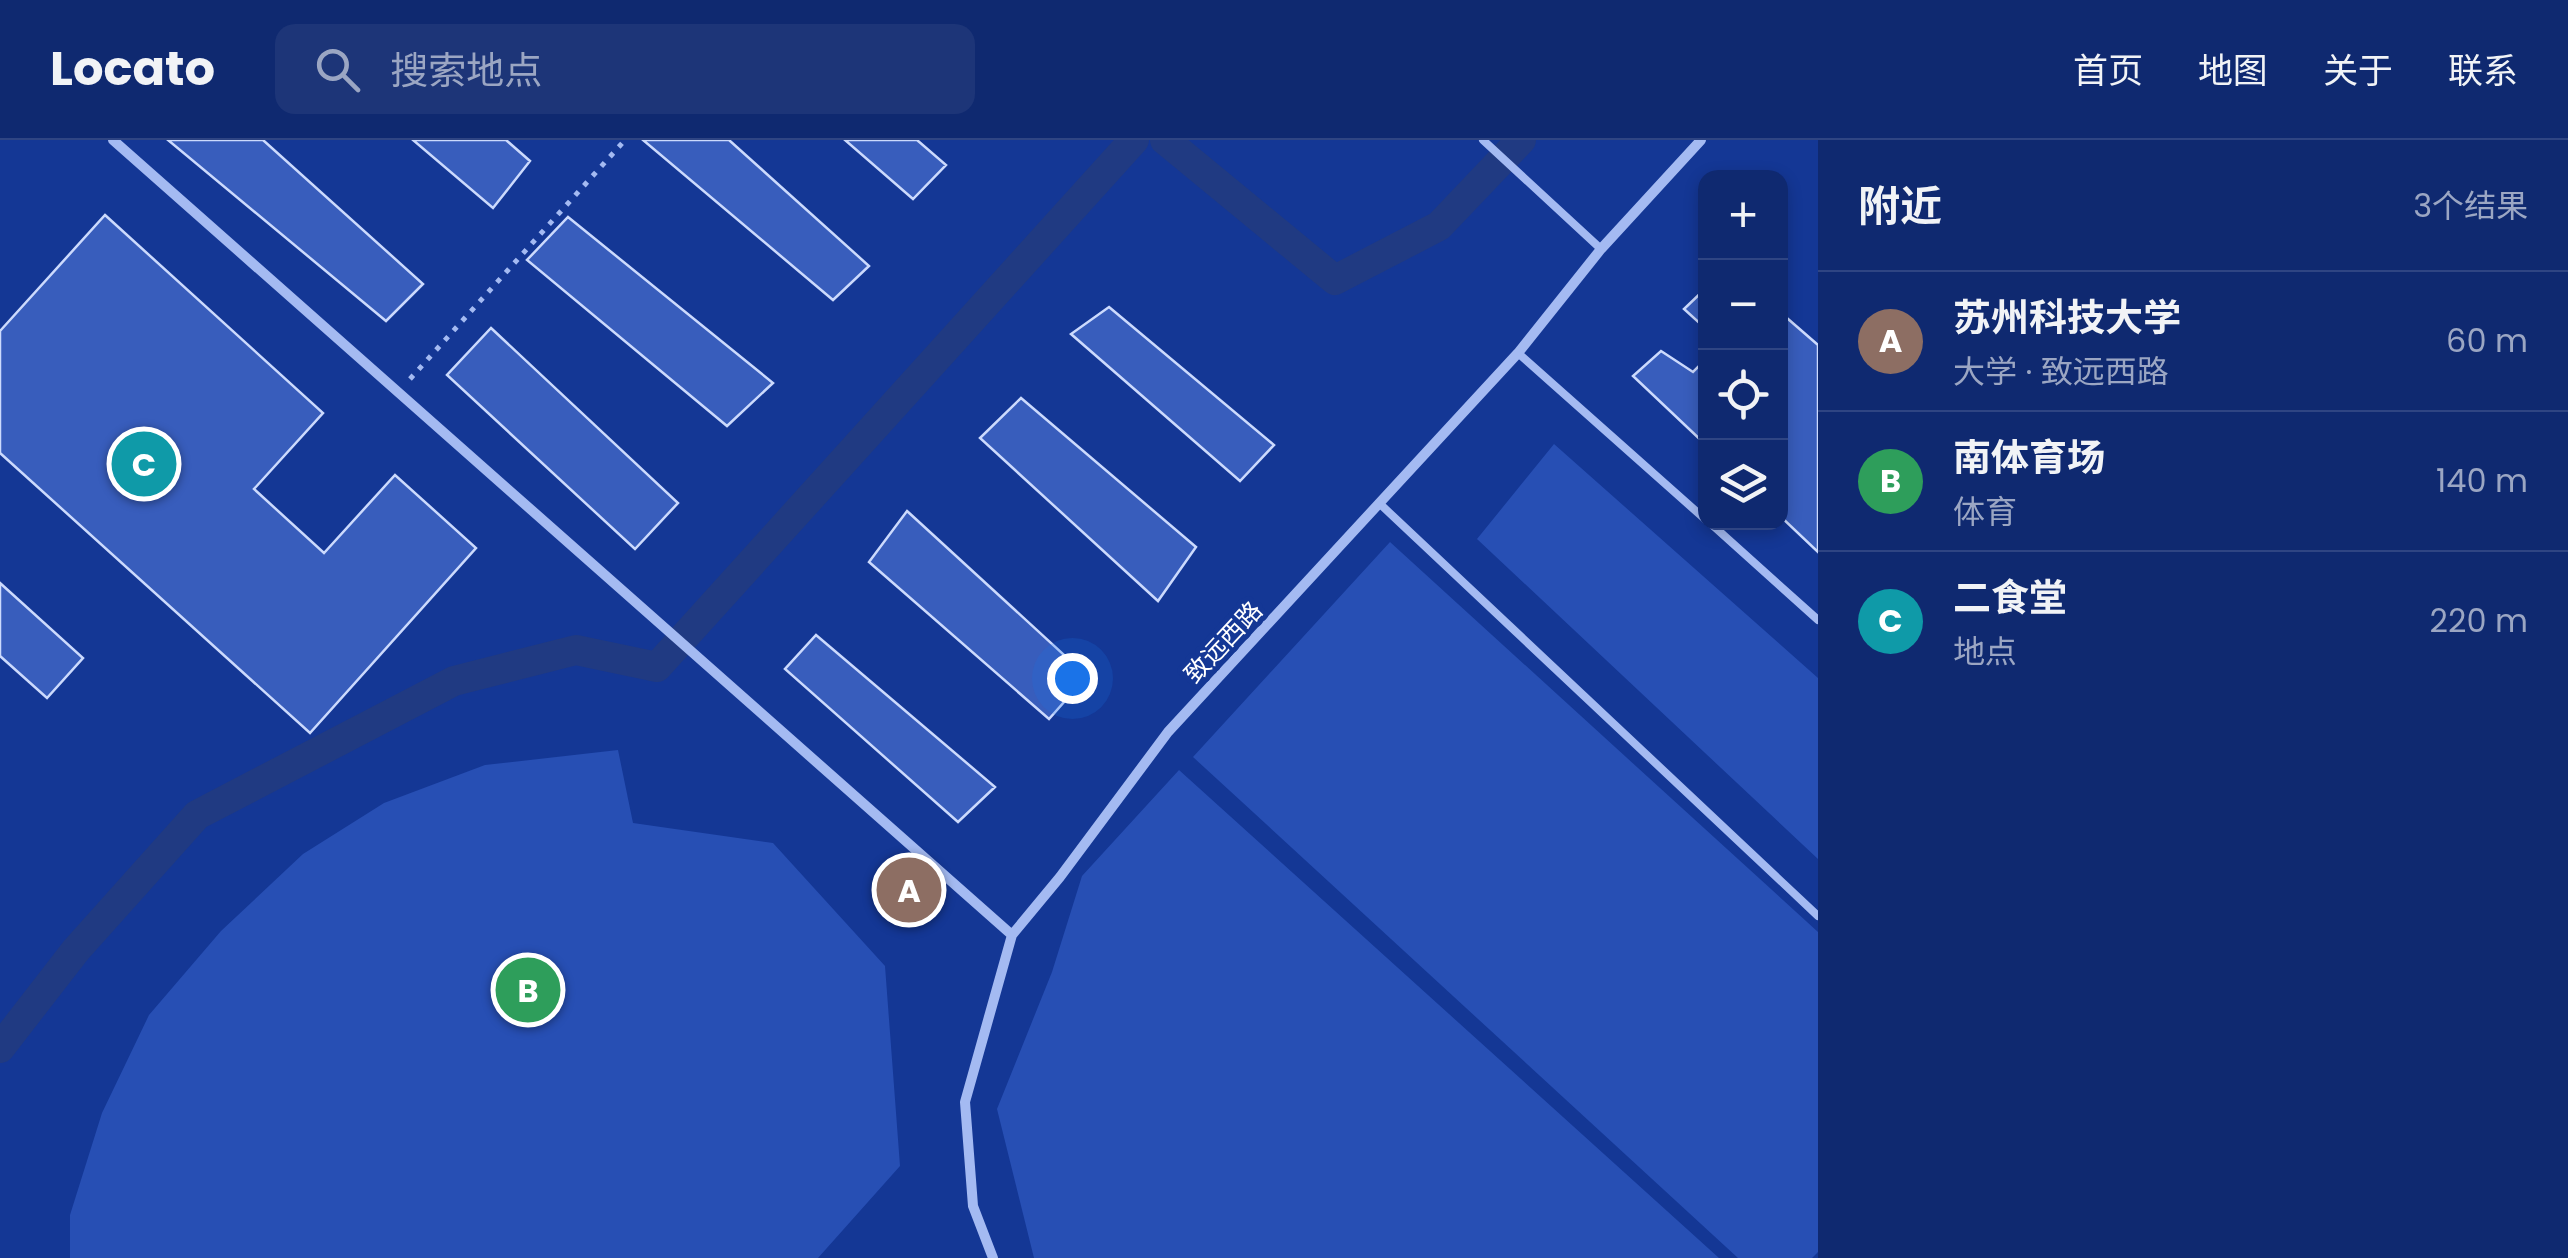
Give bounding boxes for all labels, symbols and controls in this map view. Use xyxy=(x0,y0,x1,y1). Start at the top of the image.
search box xyxy=(275,24,975,114)
text: Locato xyxy=(50,35,215,102)
icon: search xyxy=(310,42,365,97)
text: 搜索地点 xyxy=(390,44,542,97)
text: 首页 xyxy=(2073,46,2143,95)
text: 地图 xyxy=(2198,46,2268,95)
text: 关于 xyxy=(2323,46,2393,95)
text: 联系 xyxy=(2448,46,2518,95)
map controls xyxy=(1698,170,1788,530)
button: + xyxy=(1698,170,1788,260)
text: 附近 xyxy=(1858,177,1942,236)
text: 3个结果 xyxy=(2413,183,2528,228)
button: − xyxy=(1698,260,1788,350)
text: 苏州科技大学 xyxy=(1953,291,2181,344)
text: A xyxy=(1879,318,1902,363)
text: 60 m xyxy=(2446,318,2528,363)
text: 大学 · 致远西路 xyxy=(1953,349,2169,394)
button: locate xyxy=(1698,350,1788,440)
pin: C xyxy=(112,426,176,502)
text: 南体育场 xyxy=(1953,431,2105,484)
button: layers xyxy=(1698,440,1788,530)
text: B xyxy=(1880,458,1901,503)
text: 140 m xyxy=(2436,458,2528,503)
text: 体育 xyxy=(1953,489,2017,534)
text: 二食堂 xyxy=(1953,571,2067,624)
street label: 致远西路 xyxy=(1176,594,1270,691)
text: C xyxy=(1878,598,1903,643)
text: 220 m xyxy=(2430,598,2528,643)
text: 地点 xyxy=(1953,629,2017,674)
your location xyxy=(1047,653,1098,704)
pin: A xyxy=(876,852,942,928)
pin: B xyxy=(496,952,560,1028)

